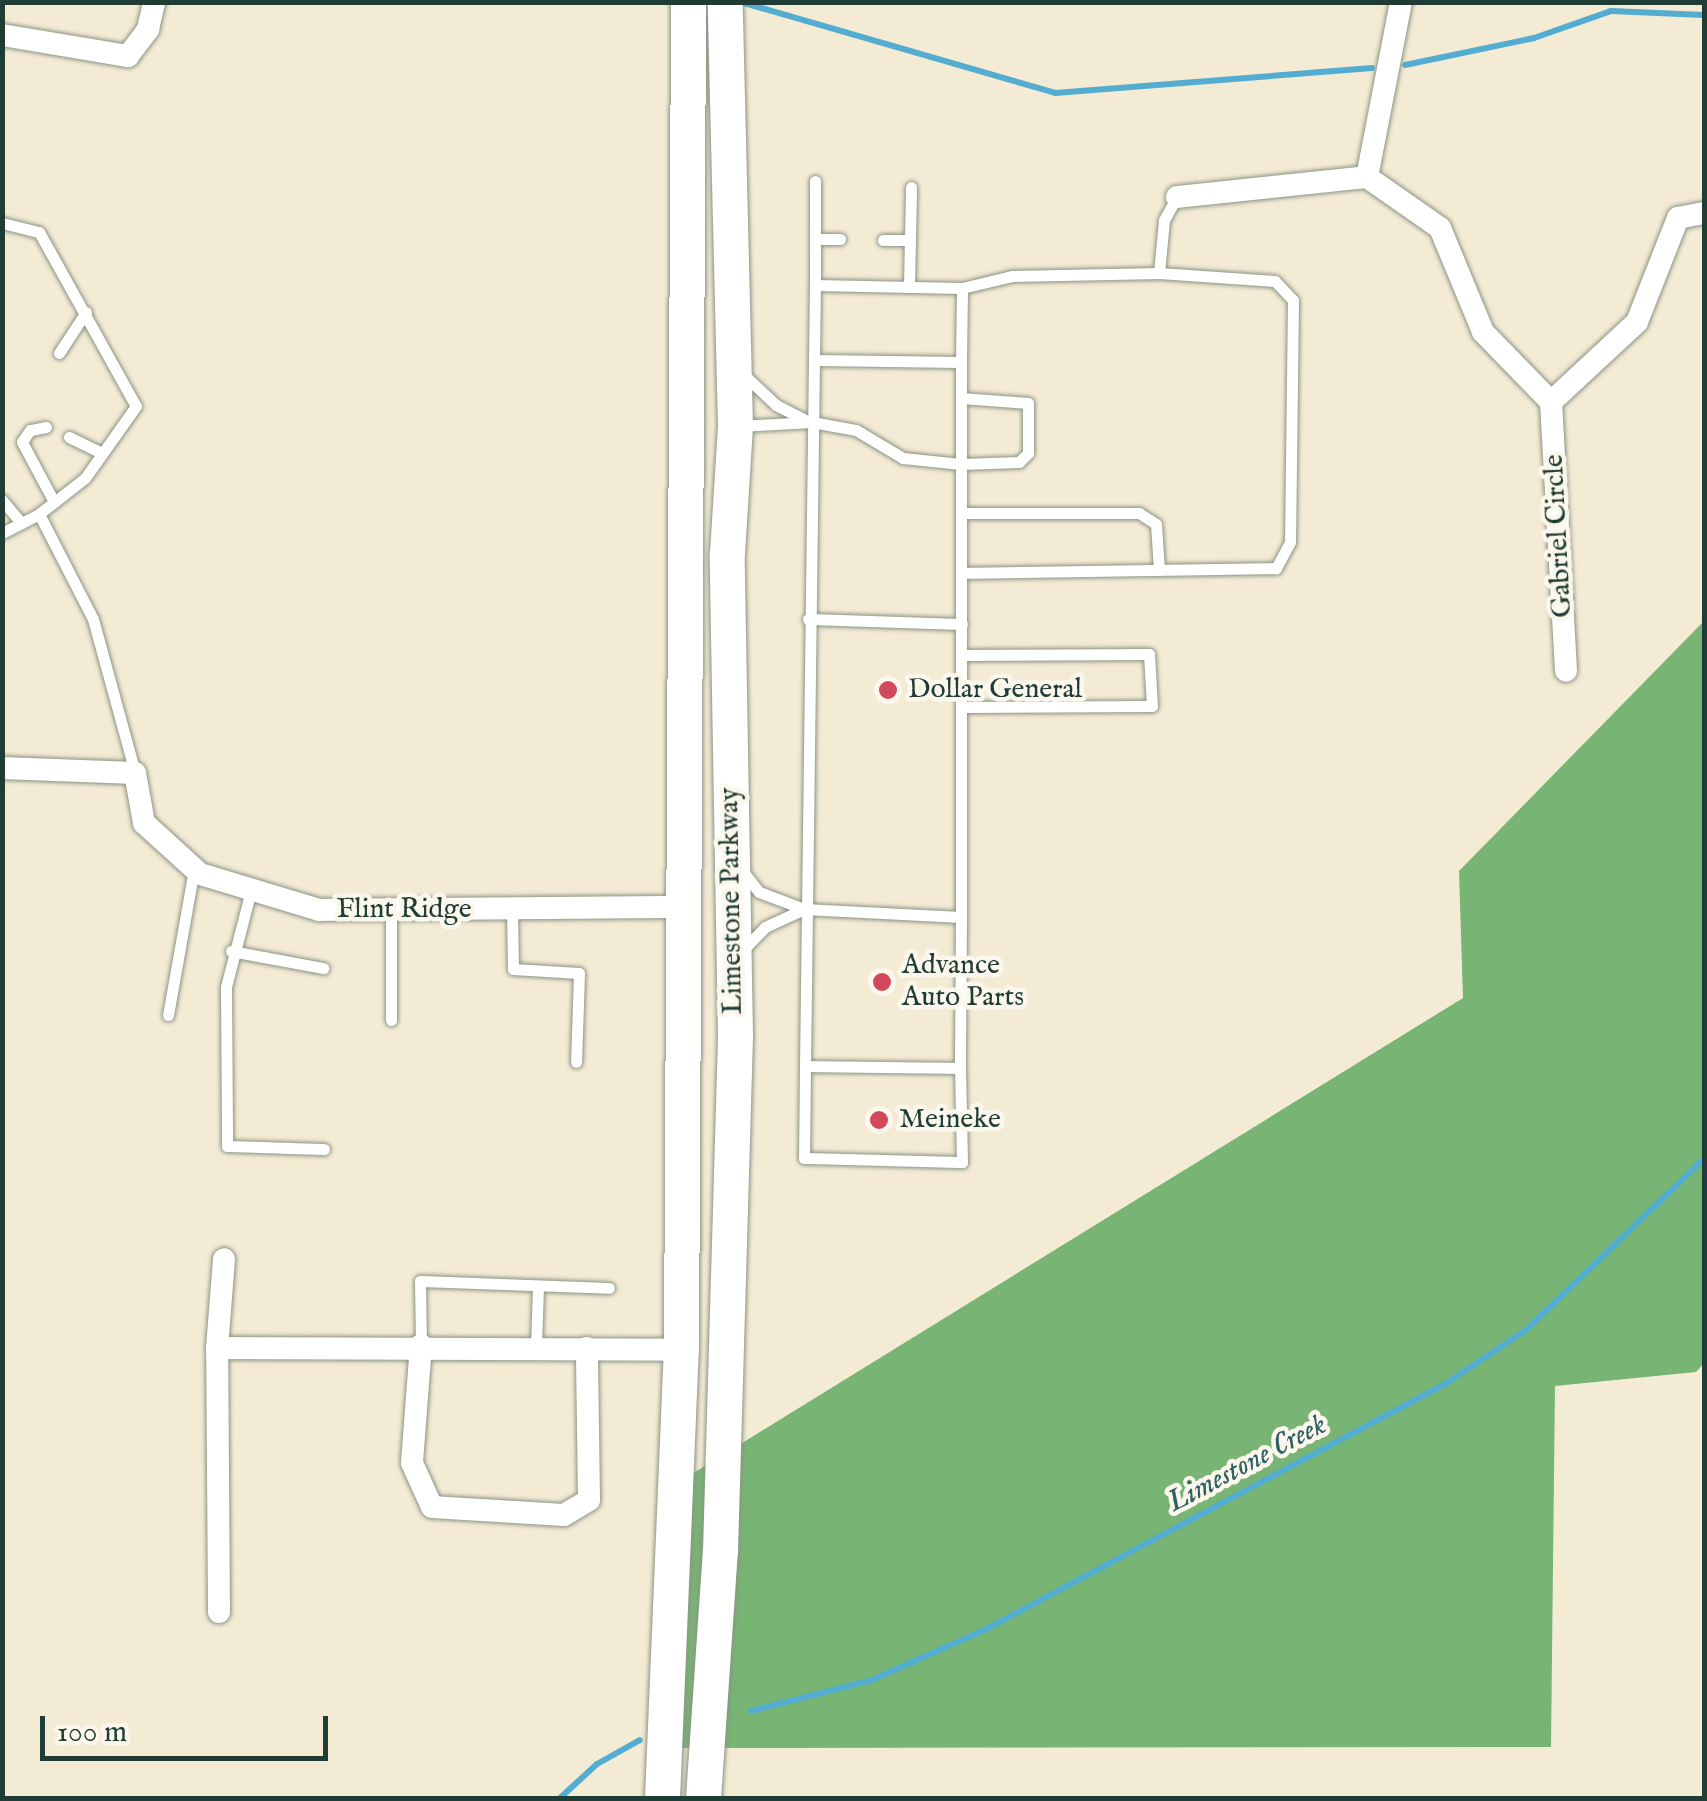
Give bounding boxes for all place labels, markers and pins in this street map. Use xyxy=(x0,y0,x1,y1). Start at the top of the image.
place label: Dollar General xyxy=(908,673,1082,707)
marker: Dollar General xyxy=(877,679,899,701)
place label: Advance Auto Parts xyxy=(902,949,1024,1015)
marker: Advance Auto Parts xyxy=(871,971,893,993)
place label: Meineke xyxy=(899,1103,1001,1137)
marker: Meineke xyxy=(868,1109,890,1131)

